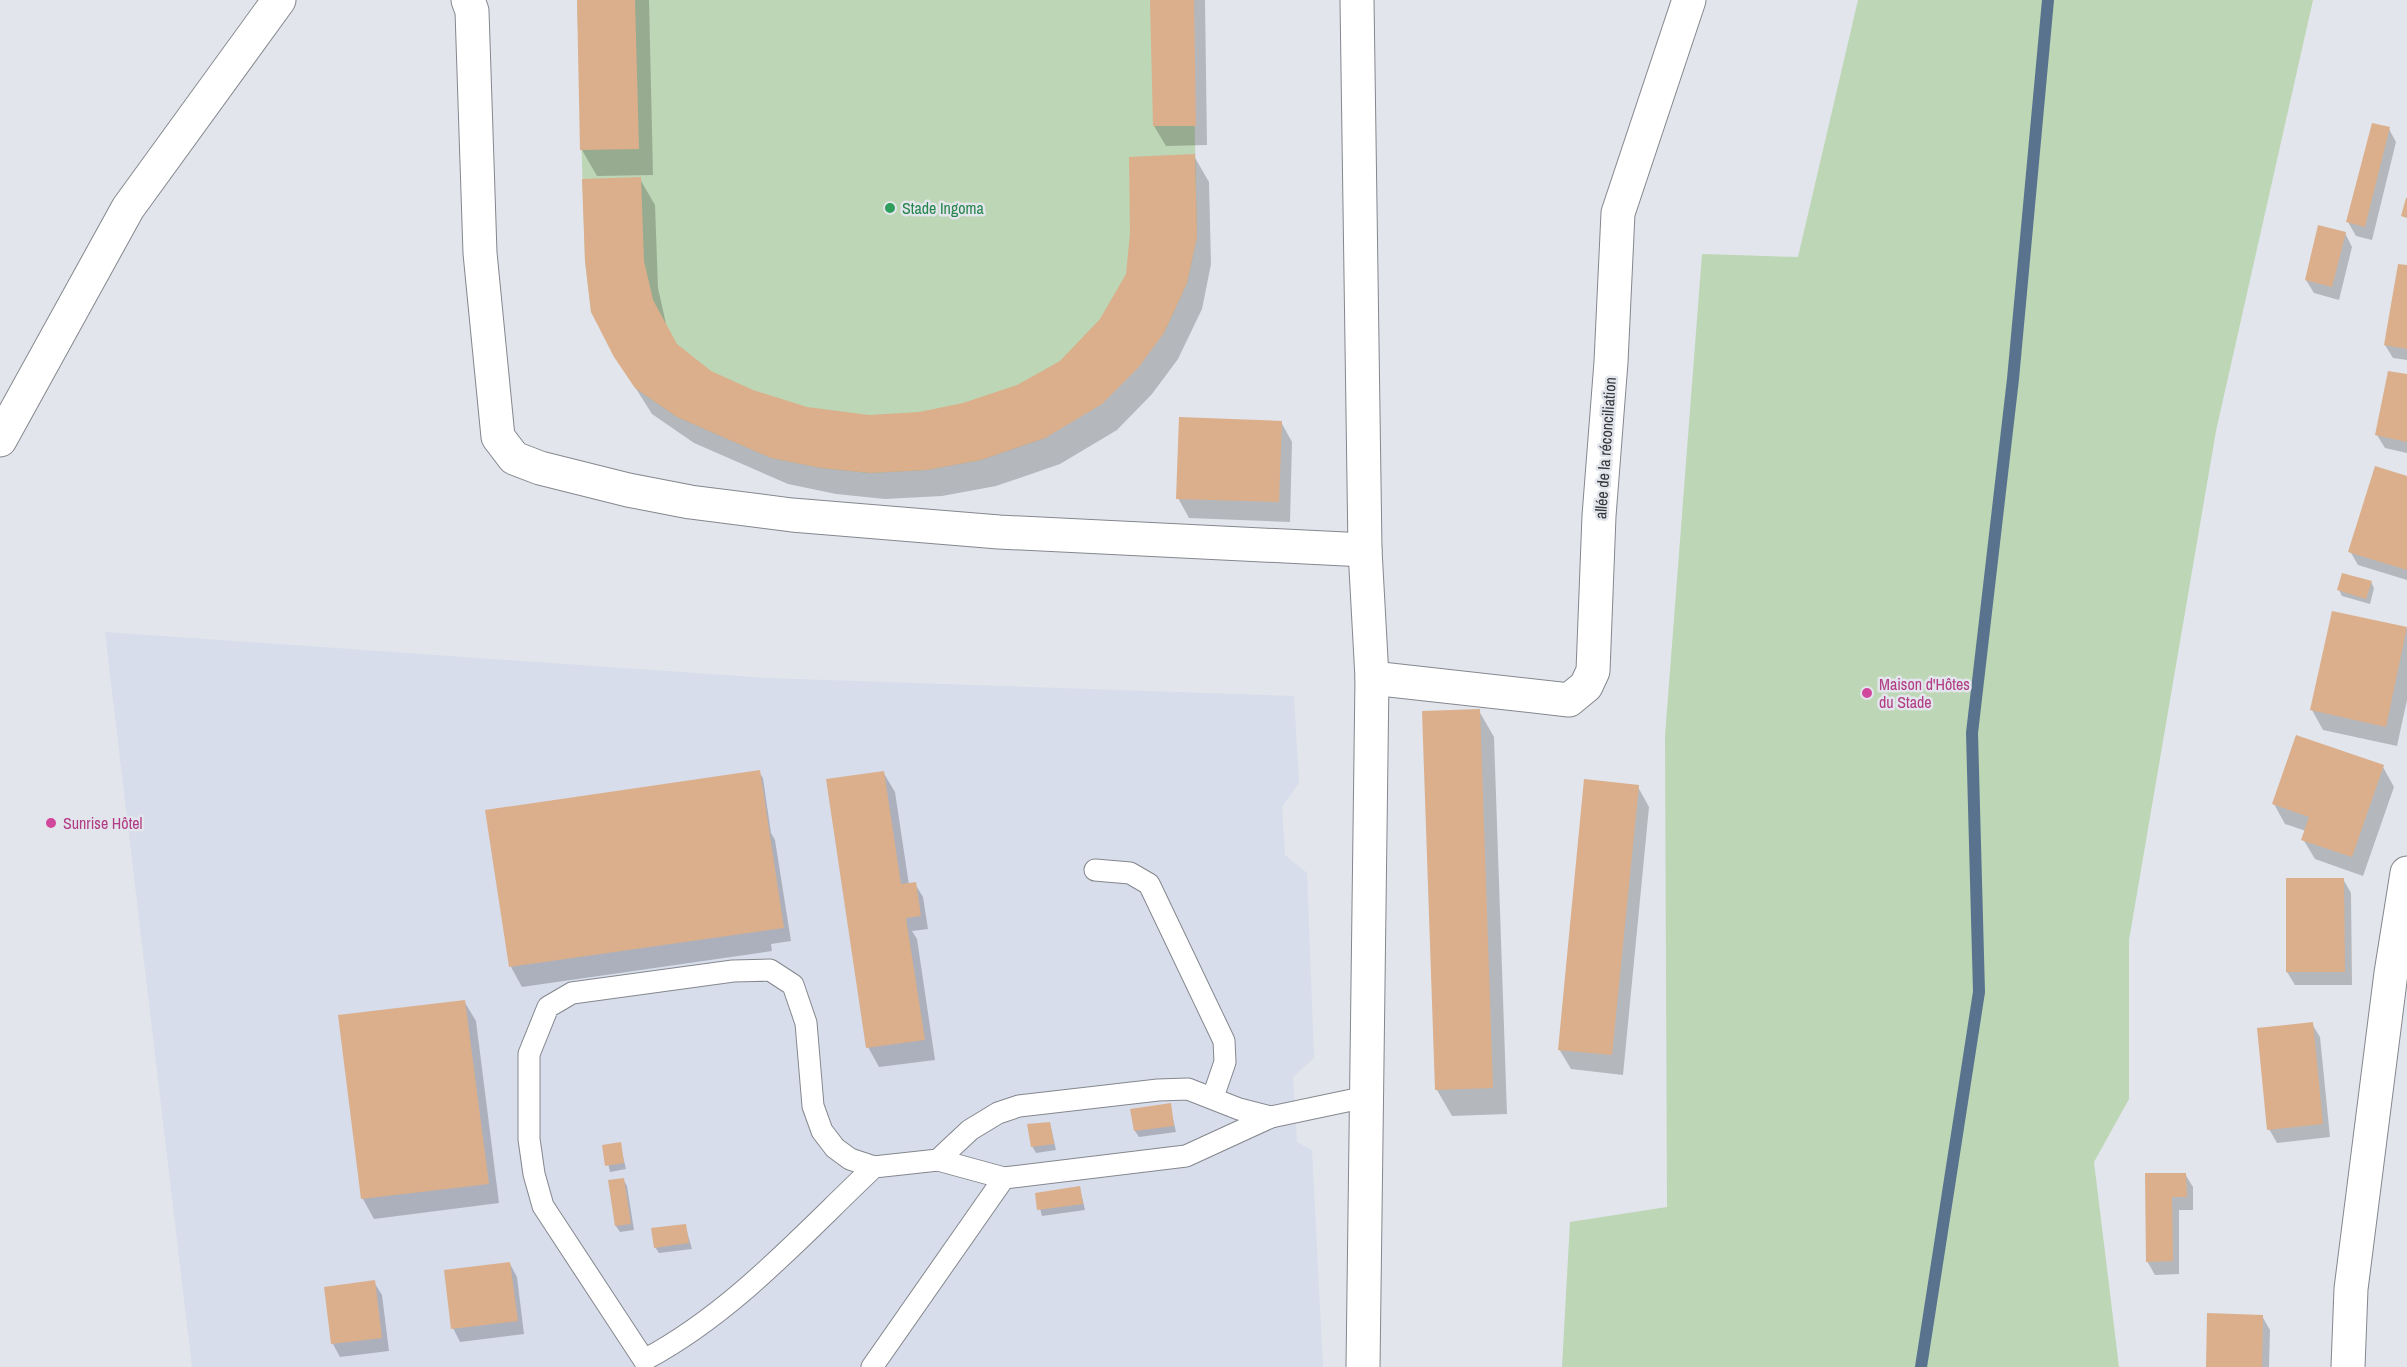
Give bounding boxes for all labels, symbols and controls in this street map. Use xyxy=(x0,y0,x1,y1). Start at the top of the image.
place label: Stade Ingoma xyxy=(902,197,984,219)
marker: Stade Ingoma xyxy=(883,201,897,215)
street label: allée de la réconciliation xyxy=(1589,376,1621,520)
place label: Maison d'Hôtes du Stade xyxy=(1879,673,1970,713)
marker: Maison d'Hôtes du Stade xyxy=(1860,686,1874,700)
place label: Sunrise Hôtel xyxy=(63,812,143,834)
marker: Sunrise Hôtel xyxy=(44,816,58,830)

